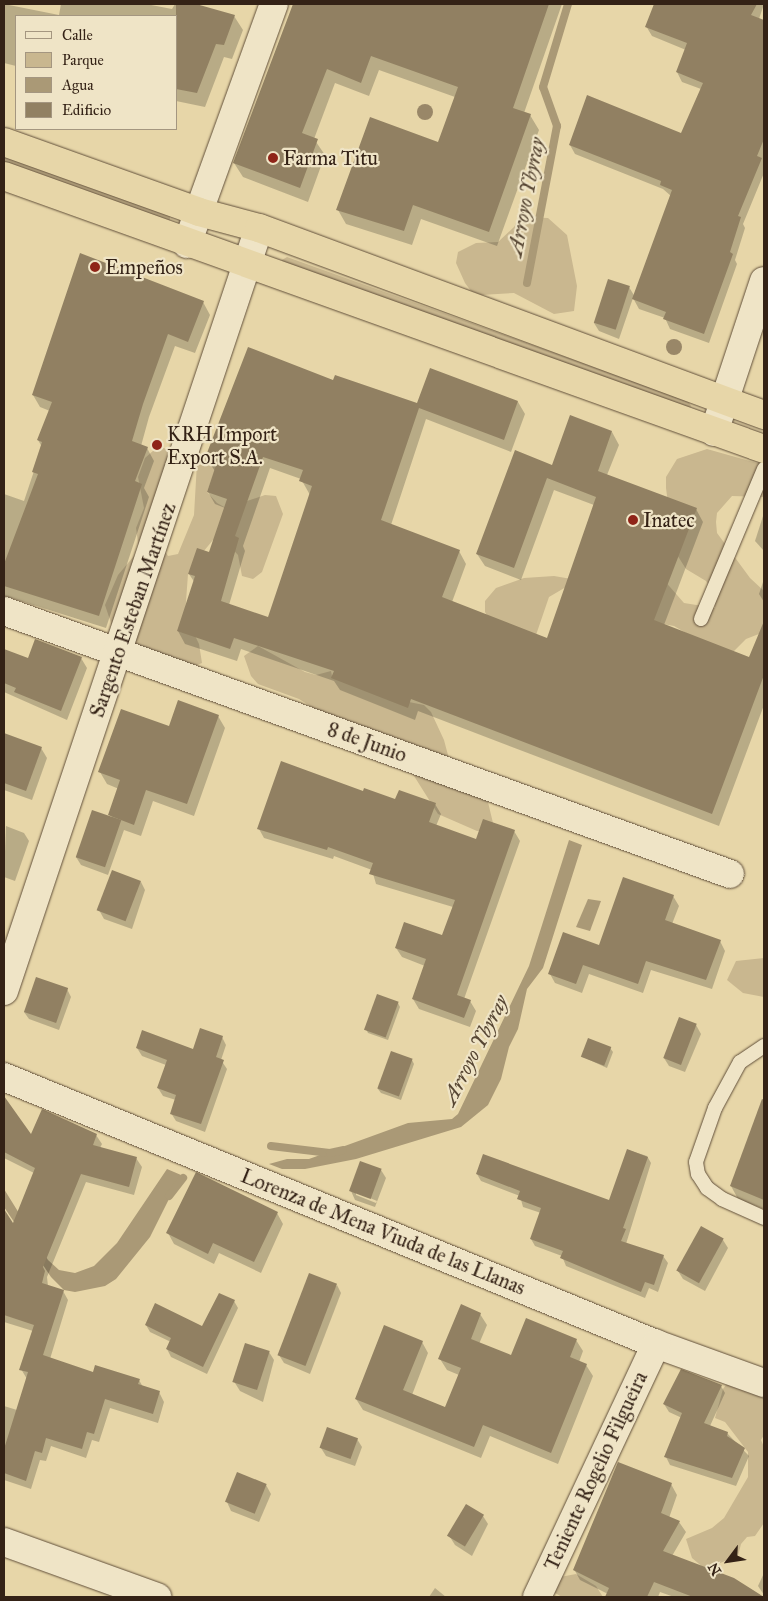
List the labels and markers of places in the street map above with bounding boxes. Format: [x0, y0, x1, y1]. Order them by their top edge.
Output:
place label: Farma Titu [283, 146, 378, 170]
marker: Farma Titu [267, 152, 279, 164]
place label: Empeños [105, 255, 183, 279]
marker: Empeños [89, 261, 101, 273]
place label: KRH Import Export S.A. [167, 422, 277, 469]
marker: KRH Import Export S.A. [151, 439, 163, 451]
place label: Inatec [643, 508, 695, 532]
marker: Inatec [627, 514, 639, 526]

